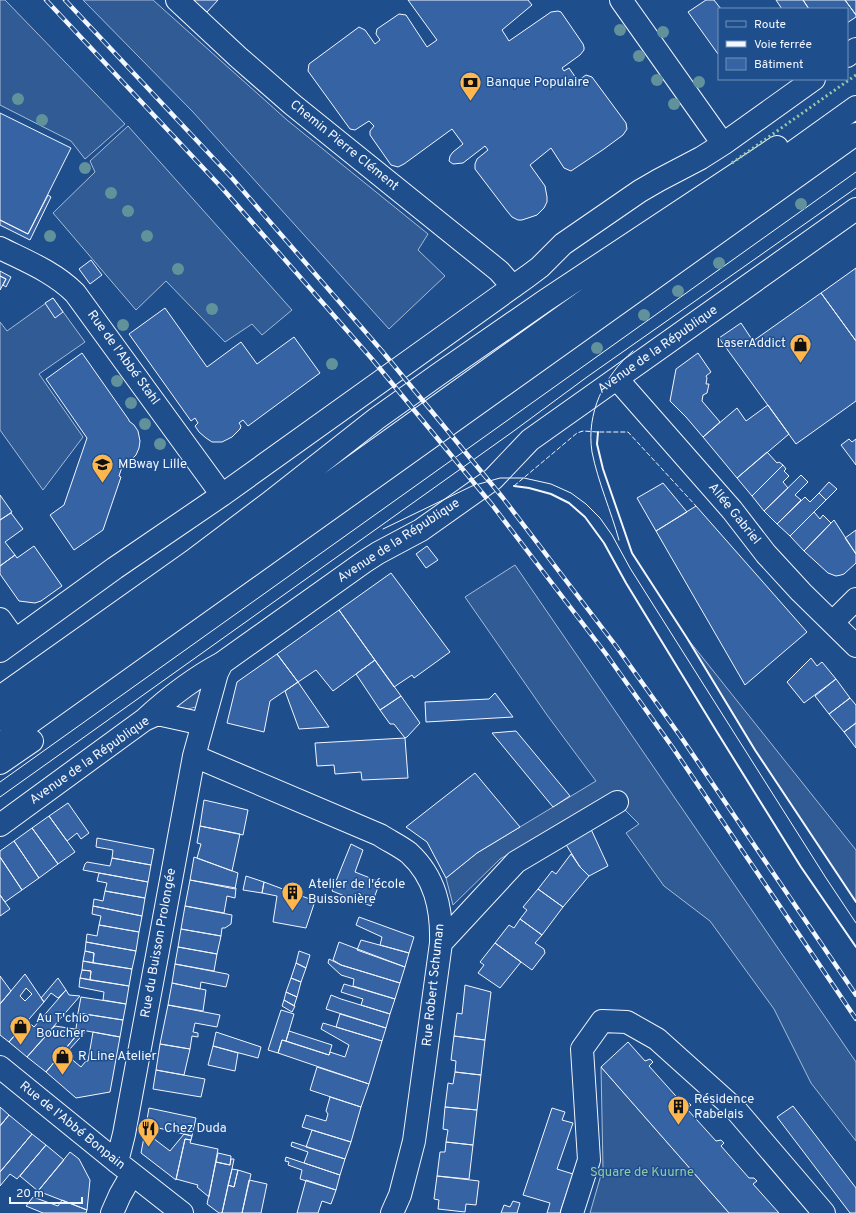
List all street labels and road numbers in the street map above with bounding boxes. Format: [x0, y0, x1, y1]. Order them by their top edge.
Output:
street label: Chemin Pierre Clément [286, 97, 402, 195]
street label: Avenue de la République [595, 303, 721, 397]
street label: Rue de l'Abbé Stahl [83, 308, 163, 408]
street label: Allée Gabriel [704, 480, 764, 548]
street label: Avenue de la République [335, 495, 463, 587]
street label: Avenue de la République [27, 714, 153, 808]
street label: Rue du Buisson Prolongée [138, 867, 180, 1019]
street label: Rue Robert Schuman [420, 923, 448, 1047]
street label: Rue de l'Abbé Bonpain [16, 1078, 128, 1174]

